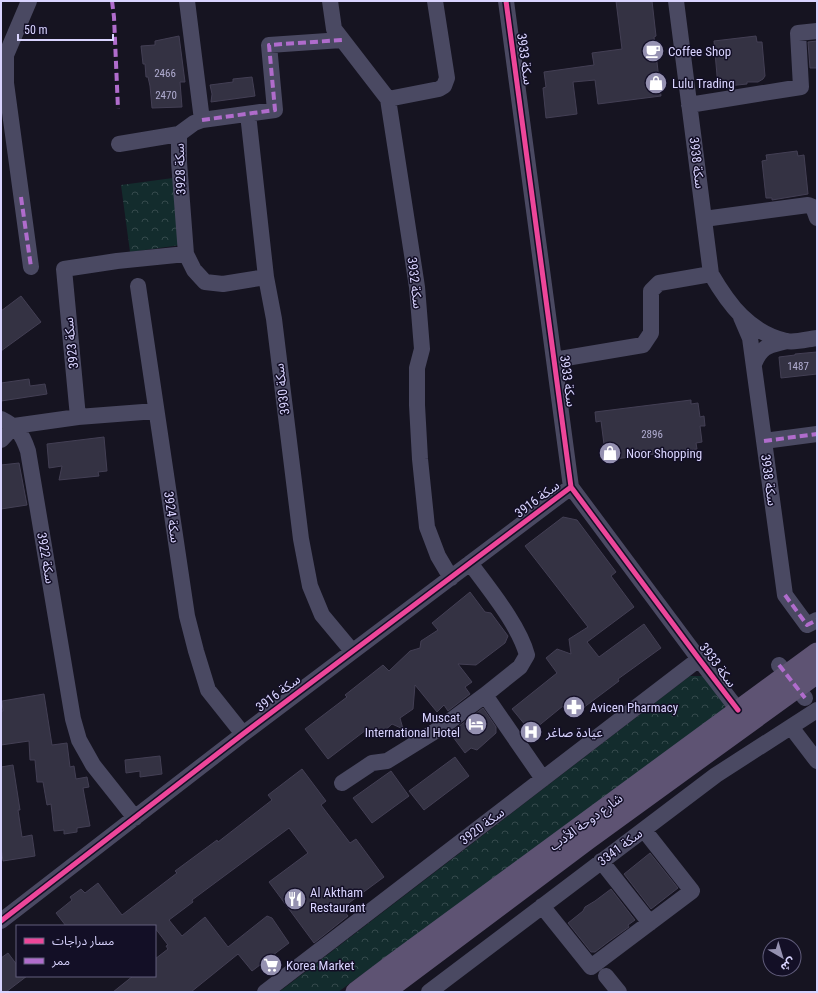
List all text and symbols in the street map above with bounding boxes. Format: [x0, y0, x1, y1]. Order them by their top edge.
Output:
scale bar [18, 16, 113, 42]
text: 50 m [24, 23, 48, 37]
street label: سكة 3933 [514, 32, 536, 86]
cafe icon: Coffee Shop [640, 38, 666, 64]
place label: Coffee Shop [668, 44, 731, 59]
house number: 2466 [154, 67, 176, 80]
shop icon: Lulu Trading [643, 70, 669, 96]
place label: Lulu Trading [672, 76, 735, 91]
house number: 2470 [155, 89, 177, 102]
street label: سكة 3938 [686, 136, 708, 190]
street label: سكة 3928 [172, 143, 188, 195]
street label: سكة 3932 [404, 256, 426, 310]
street label: سكة 3923 [61, 316, 81, 370]
street label: سكة 3933 [557, 354, 579, 408]
house number: 1487 [787, 360, 809, 373]
street label: سكة 3930 [271, 362, 293, 416]
house number: 2896 [641, 428, 663, 441]
shop icon: Noor Shopping [597, 440, 623, 466]
place label: Noor Shopping [626, 446, 702, 461]
street label: سكة 3938 [758, 453, 780, 507]
street label: سكة 3916 [512, 477, 562, 521]
street label: سكة 3924 [161, 490, 183, 544]
street label: سكة 3922 [34, 531, 58, 585]
street label: سكة 3933 [696, 640, 740, 690]
street label: سكة 3916 [253, 671, 303, 715]
pharmacy icon: Avicen Pharmacy [561, 694, 587, 720]
place label: Avicen Pharmacy [590, 700, 679, 715]
place label: Muscat International Hotel [365, 710, 460, 740]
hotel icon: Muscat International Hotel [463, 711, 489, 737]
hospital icon: عيادة صاغر [518, 719, 544, 745]
place label: عيادة صاغر [545, 725, 603, 740]
street label: شارع دوحة الأدب [546, 790, 627, 856]
street label: سكة 3920 [457, 804, 507, 848]
street label: سكة 3341 [595, 825, 645, 869]
place label: Al Aktham Restaurant [310, 885, 366, 915]
restaurant icon: Al Aktham Restaurant [282, 886, 308, 912]
legend [16, 925, 156, 977]
text: مسار دراجات [52, 934, 114, 948]
north arrow [762, 937, 802, 977]
supermarket icon: Korea Market [258, 952, 284, 978]
text: ممر [51, 954, 70, 968]
text: ش [778, 955, 798, 974]
place label: Korea Market [286, 958, 354, 973]

